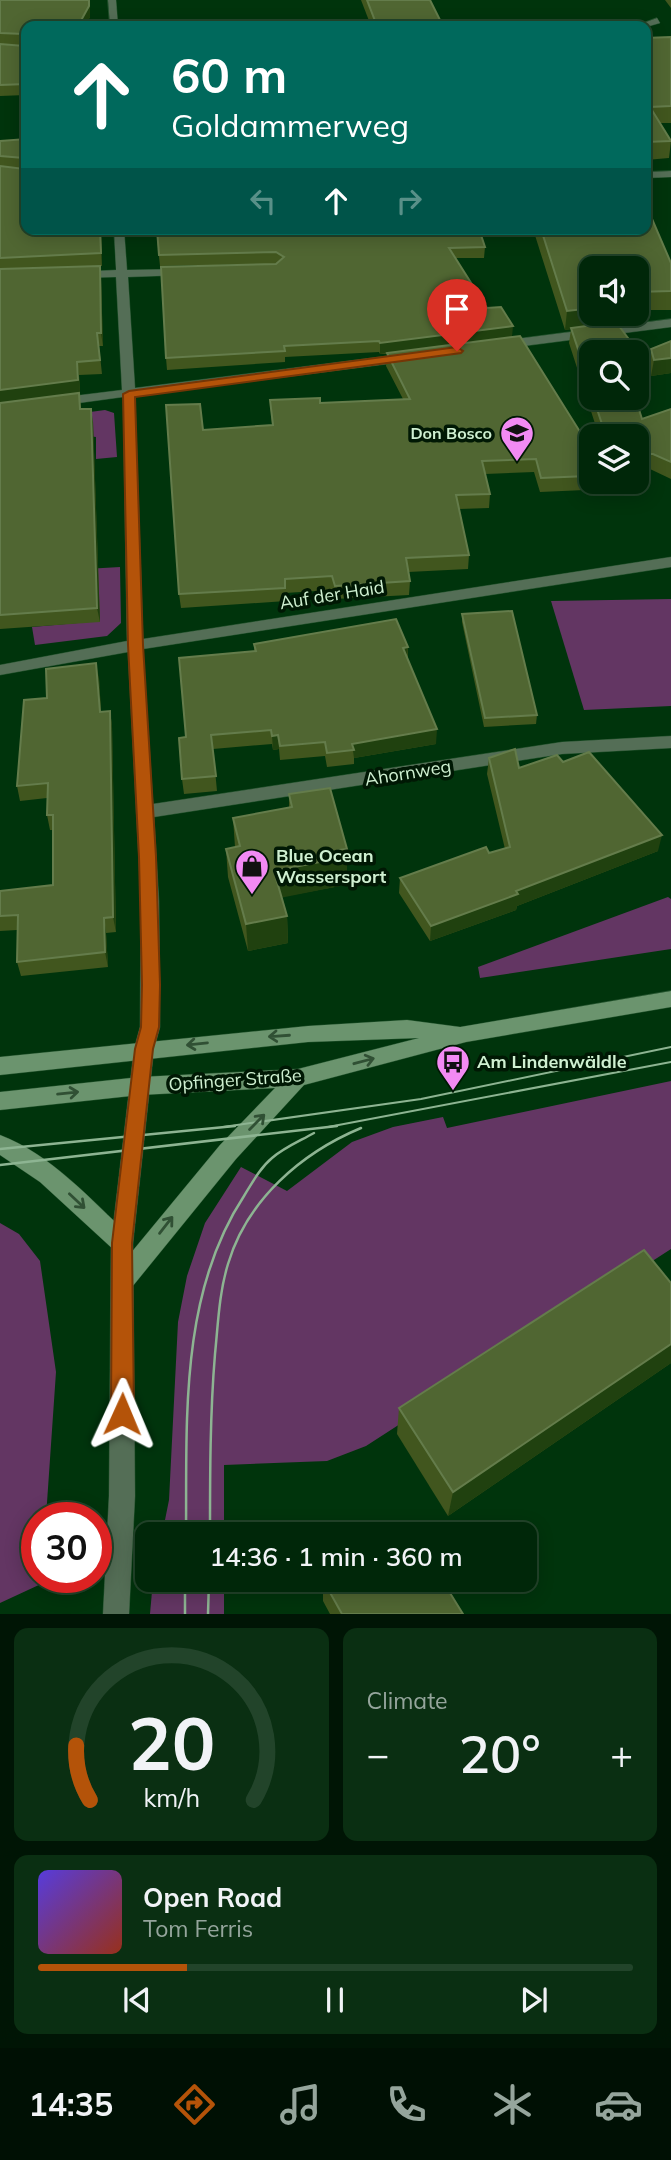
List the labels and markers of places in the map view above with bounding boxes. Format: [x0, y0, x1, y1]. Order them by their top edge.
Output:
pin [427, 279, 487, 351]
school or university icon: Don Bosco [498, 414, 536, 463]
place label: Don Bosco [410, 423, 492, 443]
place label: Blue Ocean Wassersport [276, 844, 387, 888]
shop icon: Blue Ocean Wassersport [233, 847, 271, 896]
bus stop icon: Am Lindenwäldle [434, 1043, 472, 1092]
place label: Am Lindenwäldle [477, 1050, 627, 1073]

